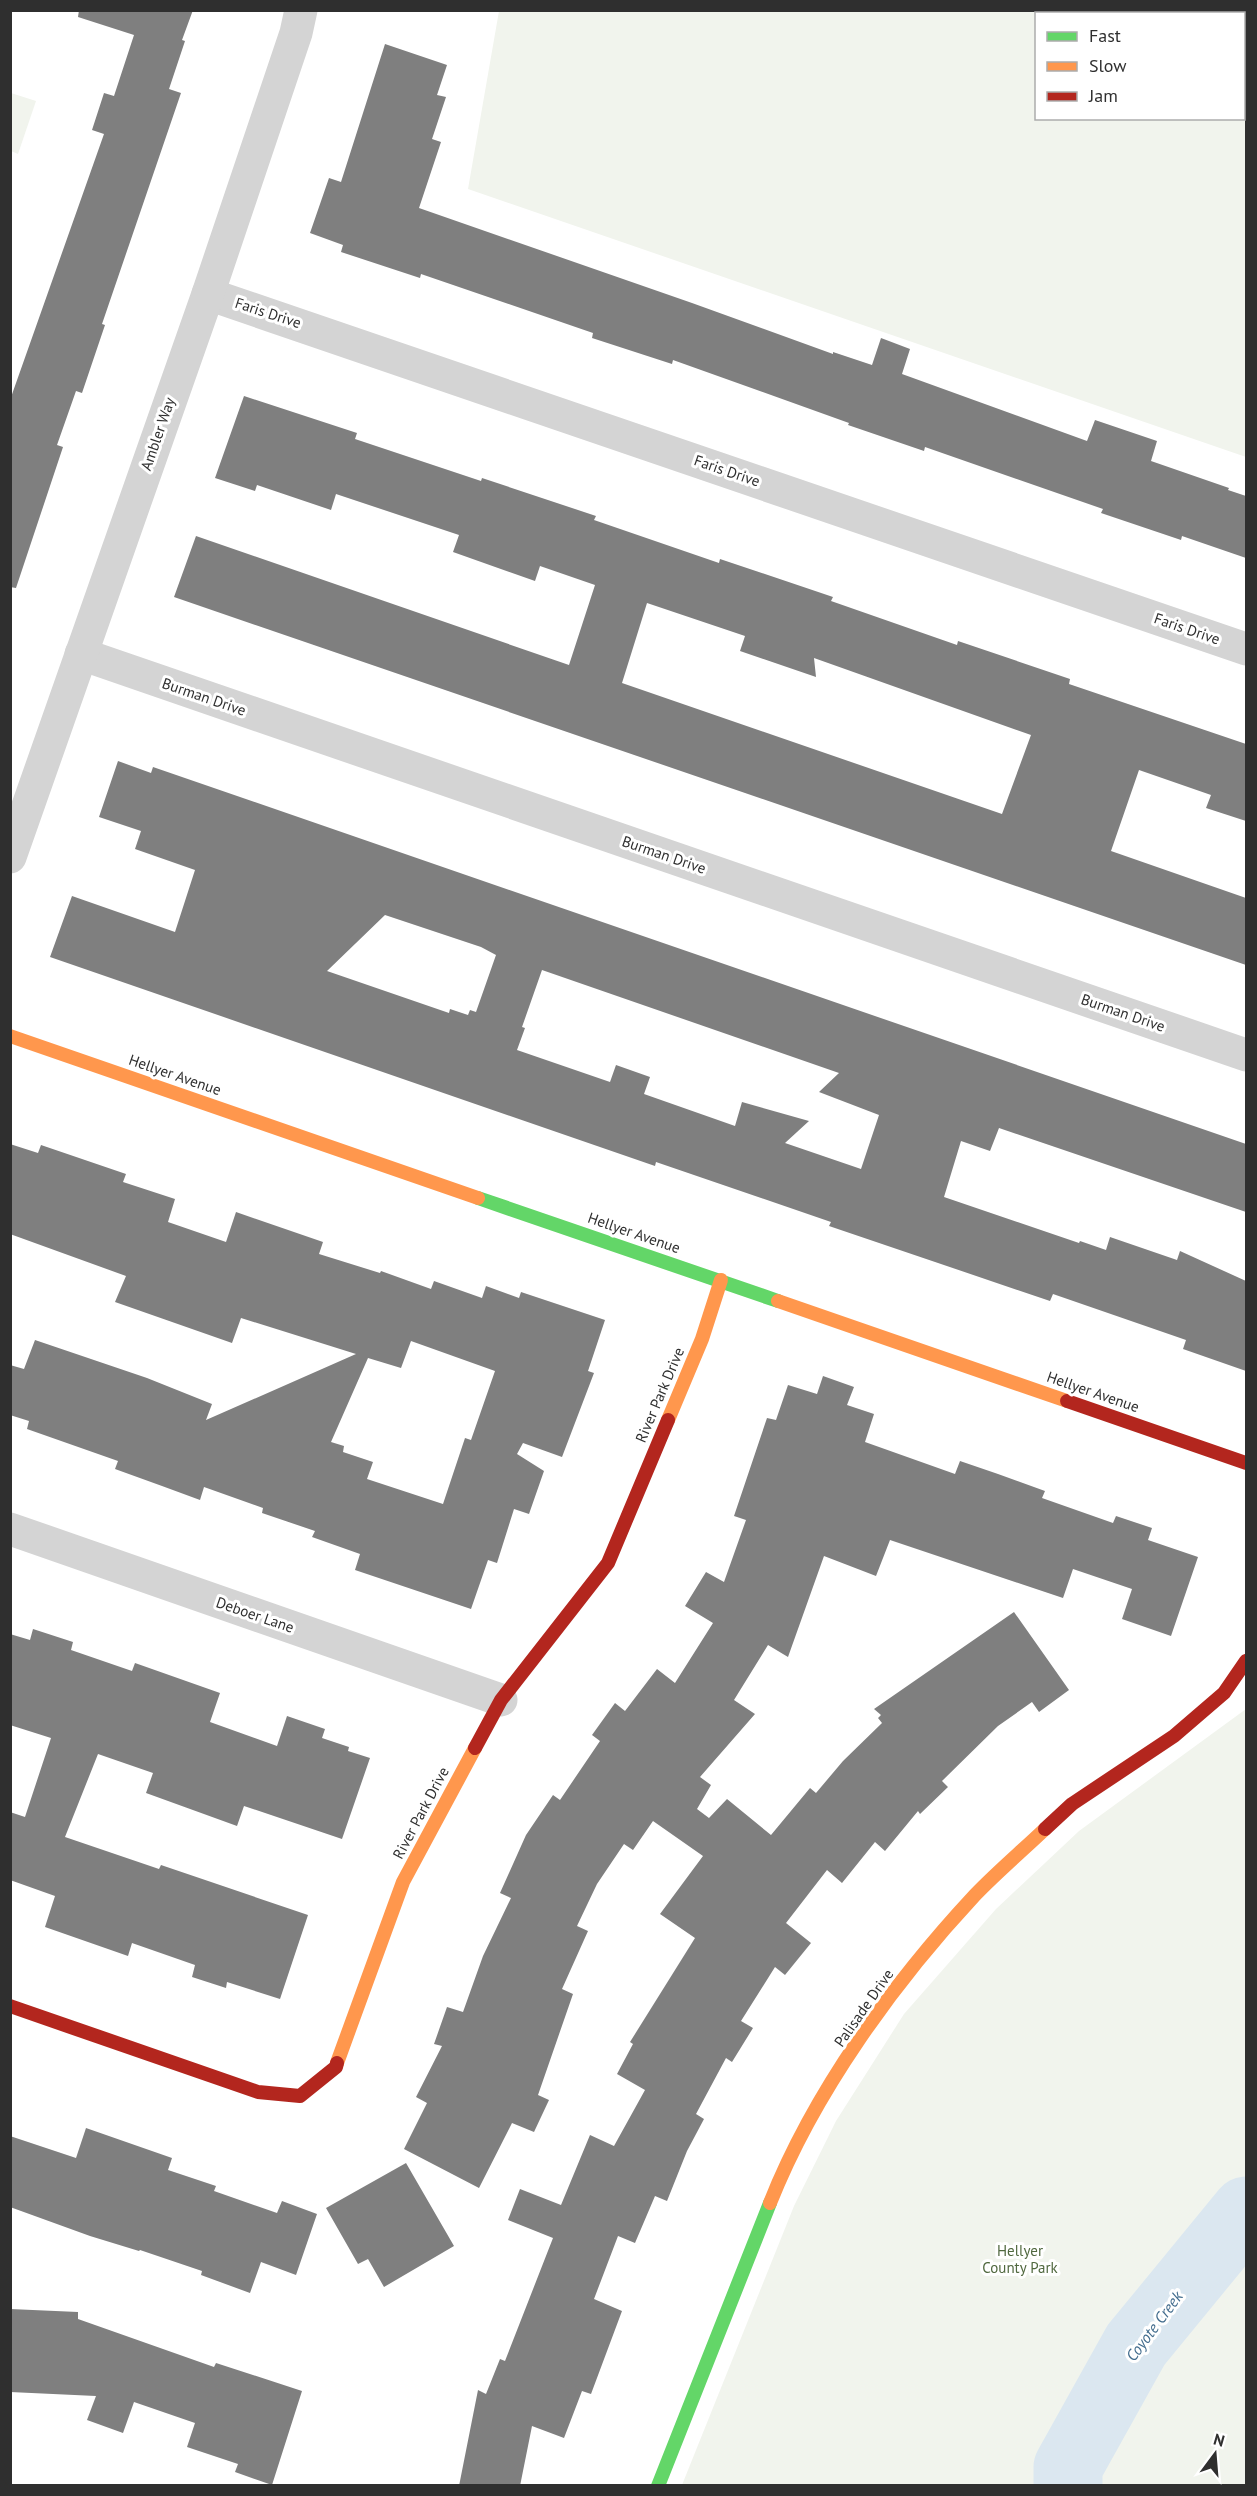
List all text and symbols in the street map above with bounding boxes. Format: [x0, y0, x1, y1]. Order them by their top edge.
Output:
legend [1035, 12, 1245, 120]
text: Fast [1089, 24, 1121, 47]
text: Slow [1089, 54, 1127, 77]
text: Jam [1088, 84, 1118, 107]
street label: Faris Drive [233, 293, 304, 332]
street label: Ambler Way [136, 395, 179, 473]
street label: Faris Drive [692, 450, 763, 491]
street label: Faris Drive [1152, 608, 1223, 649]
street label: Burman Drive [160, 673, 249, 720]
street label: Burman Drive [620, 831, 709, 878]
street label: Burman Drive [1079, 989, 1168, 1036]
street label: Hellyer Avenue [127, 1050, 224, 1099]
street label: Hellyer Avenue [586, 1208, 683, 1257]
street label: River Park Drive [631, 1344, 688, 1445]
street label: Hellyer Avenue [1045, 1367, 1142, 1416]
street label: Deboer Lane [214, 1592, 297, 1637]
street label: River Park Drive [388, 1763, 453, 1862]
street label: Palisade Drive [830, 1965, 897, 2050]
park label: Hellyer County Park [982, 2241, 1059, 2277]
water label: Coyote Creek [1121, 2286, 1187, 2365]
north arrow [1185, 2424, 1245, 2484]
text: N [1211, 2429, 1227, 2451]

